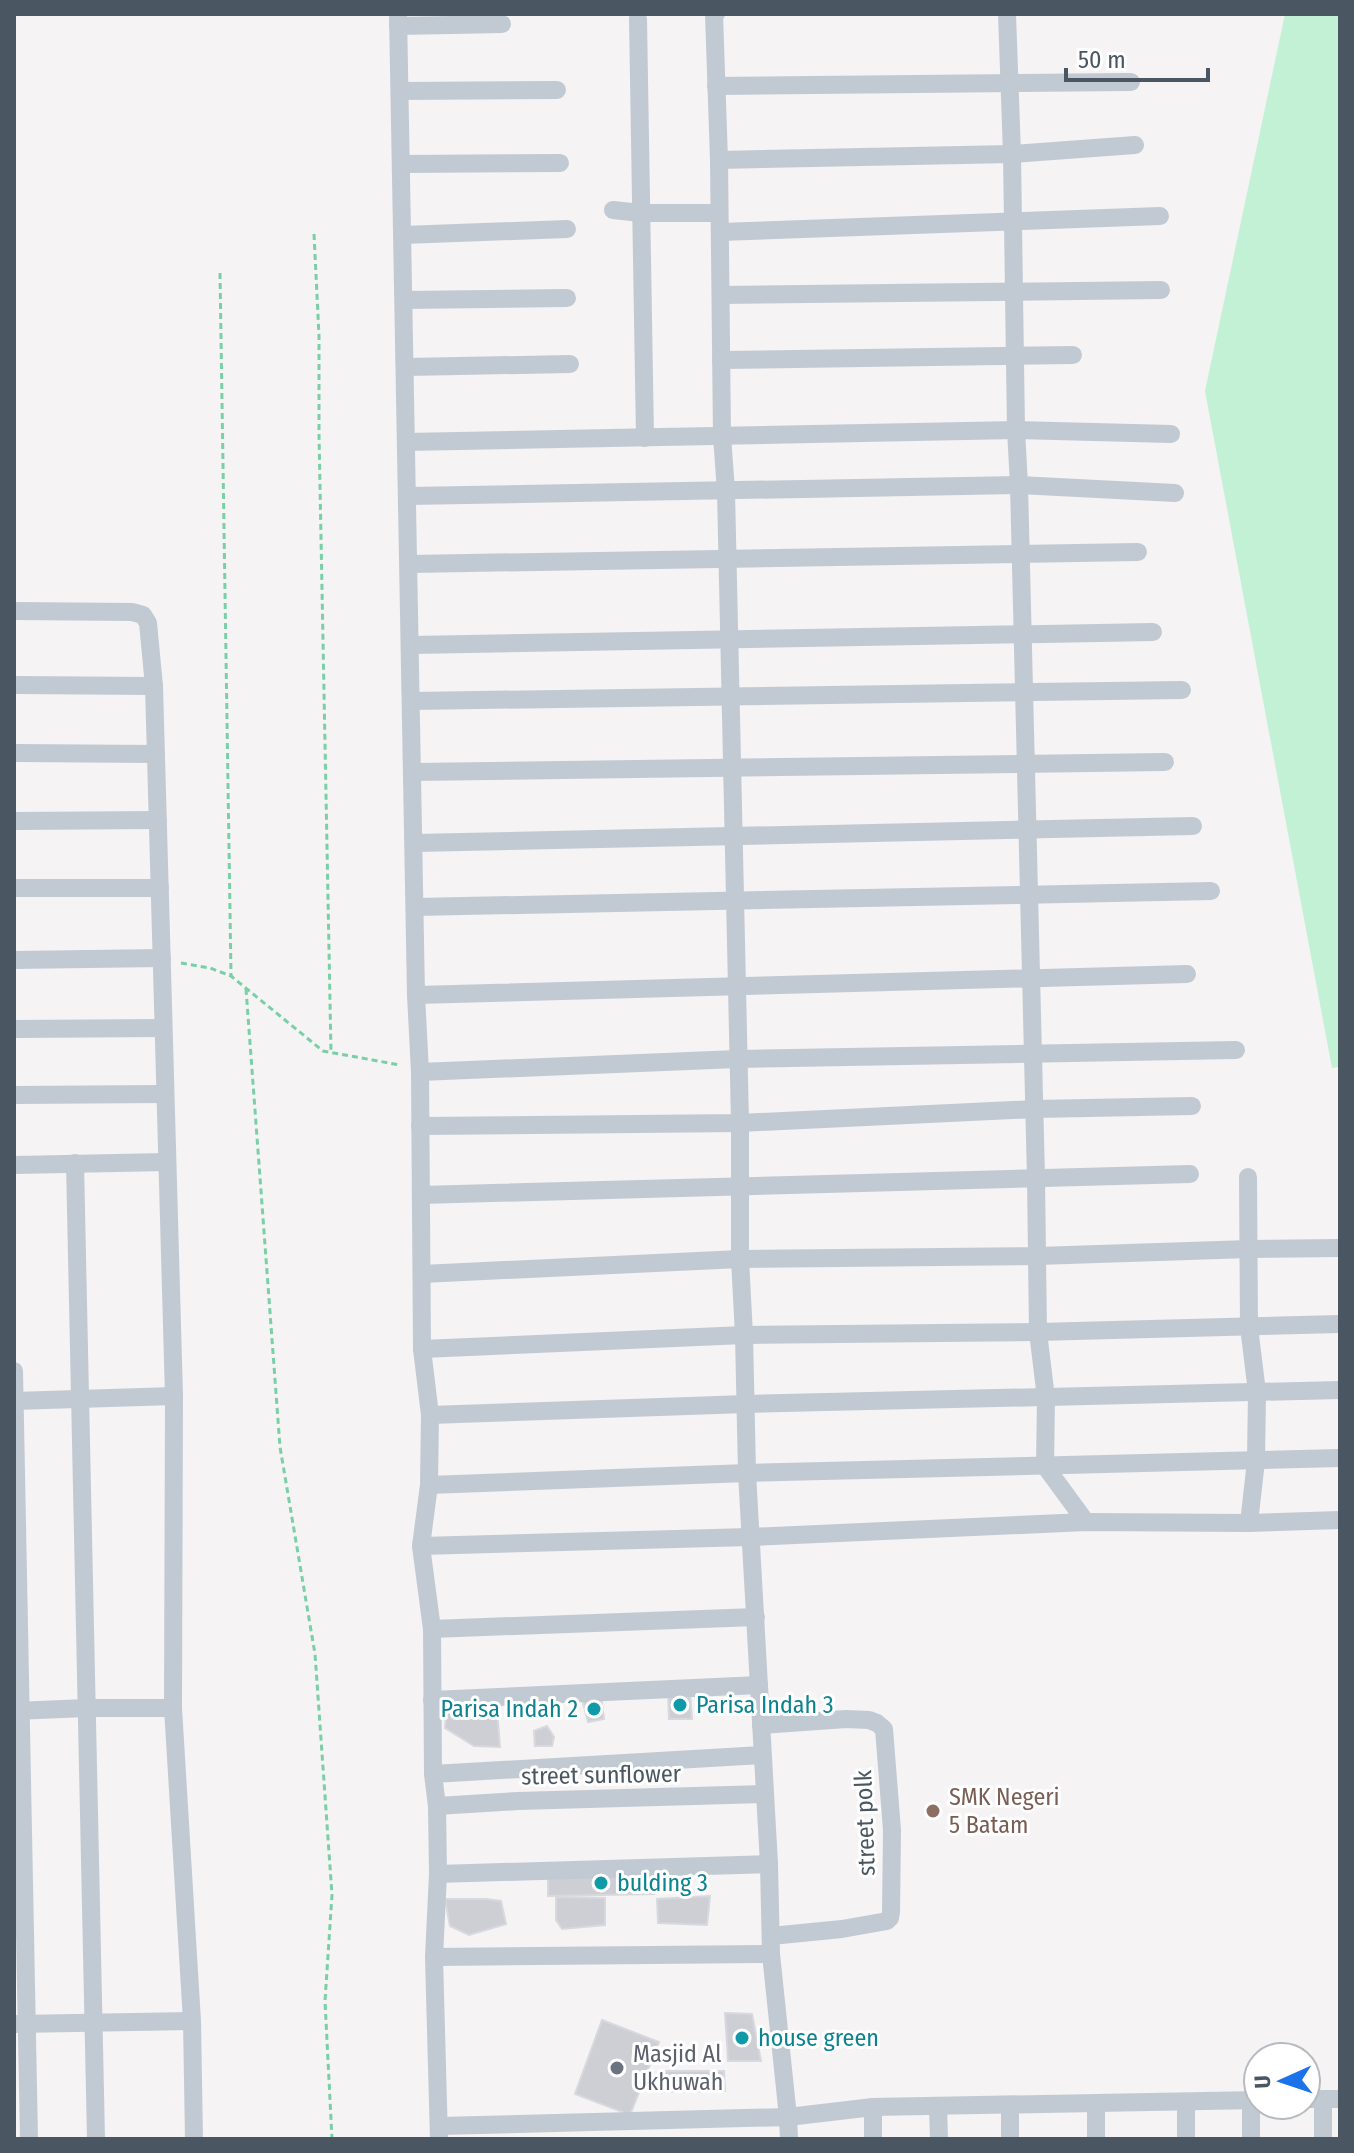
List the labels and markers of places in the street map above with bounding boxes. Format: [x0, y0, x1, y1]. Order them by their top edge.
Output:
place label: Parisa Indah 3 [696, 1691, 834, 1719]
place label: Parisa Indah 2 [441, 1695, 578, 1723]
marker: Parisa Indah 3 [671, 1696, 689, 1714]
marker: Parisa Indah 2 [585, 1700, 603, 1718]
place label: SMK Negeri 5 Batam [949, 1783, 1060, 1839]
marker: SMK Negeri 5 Batam [924, 1802, 942, 1820]
place label: bulding 3 [617, 1869, 708, 1897]
marker: bulding 3 [592, 1874, 610, 1892]
place label: house green [758, 2024, 879, 2052]
marker: house green [733, 2029, 751, 2047]
place label: Masjid Al Ukhuwah [633, 2040, 723, 2096]
marker: Masjid Al Ukhuwah [608, 2059, 626, 2077]

